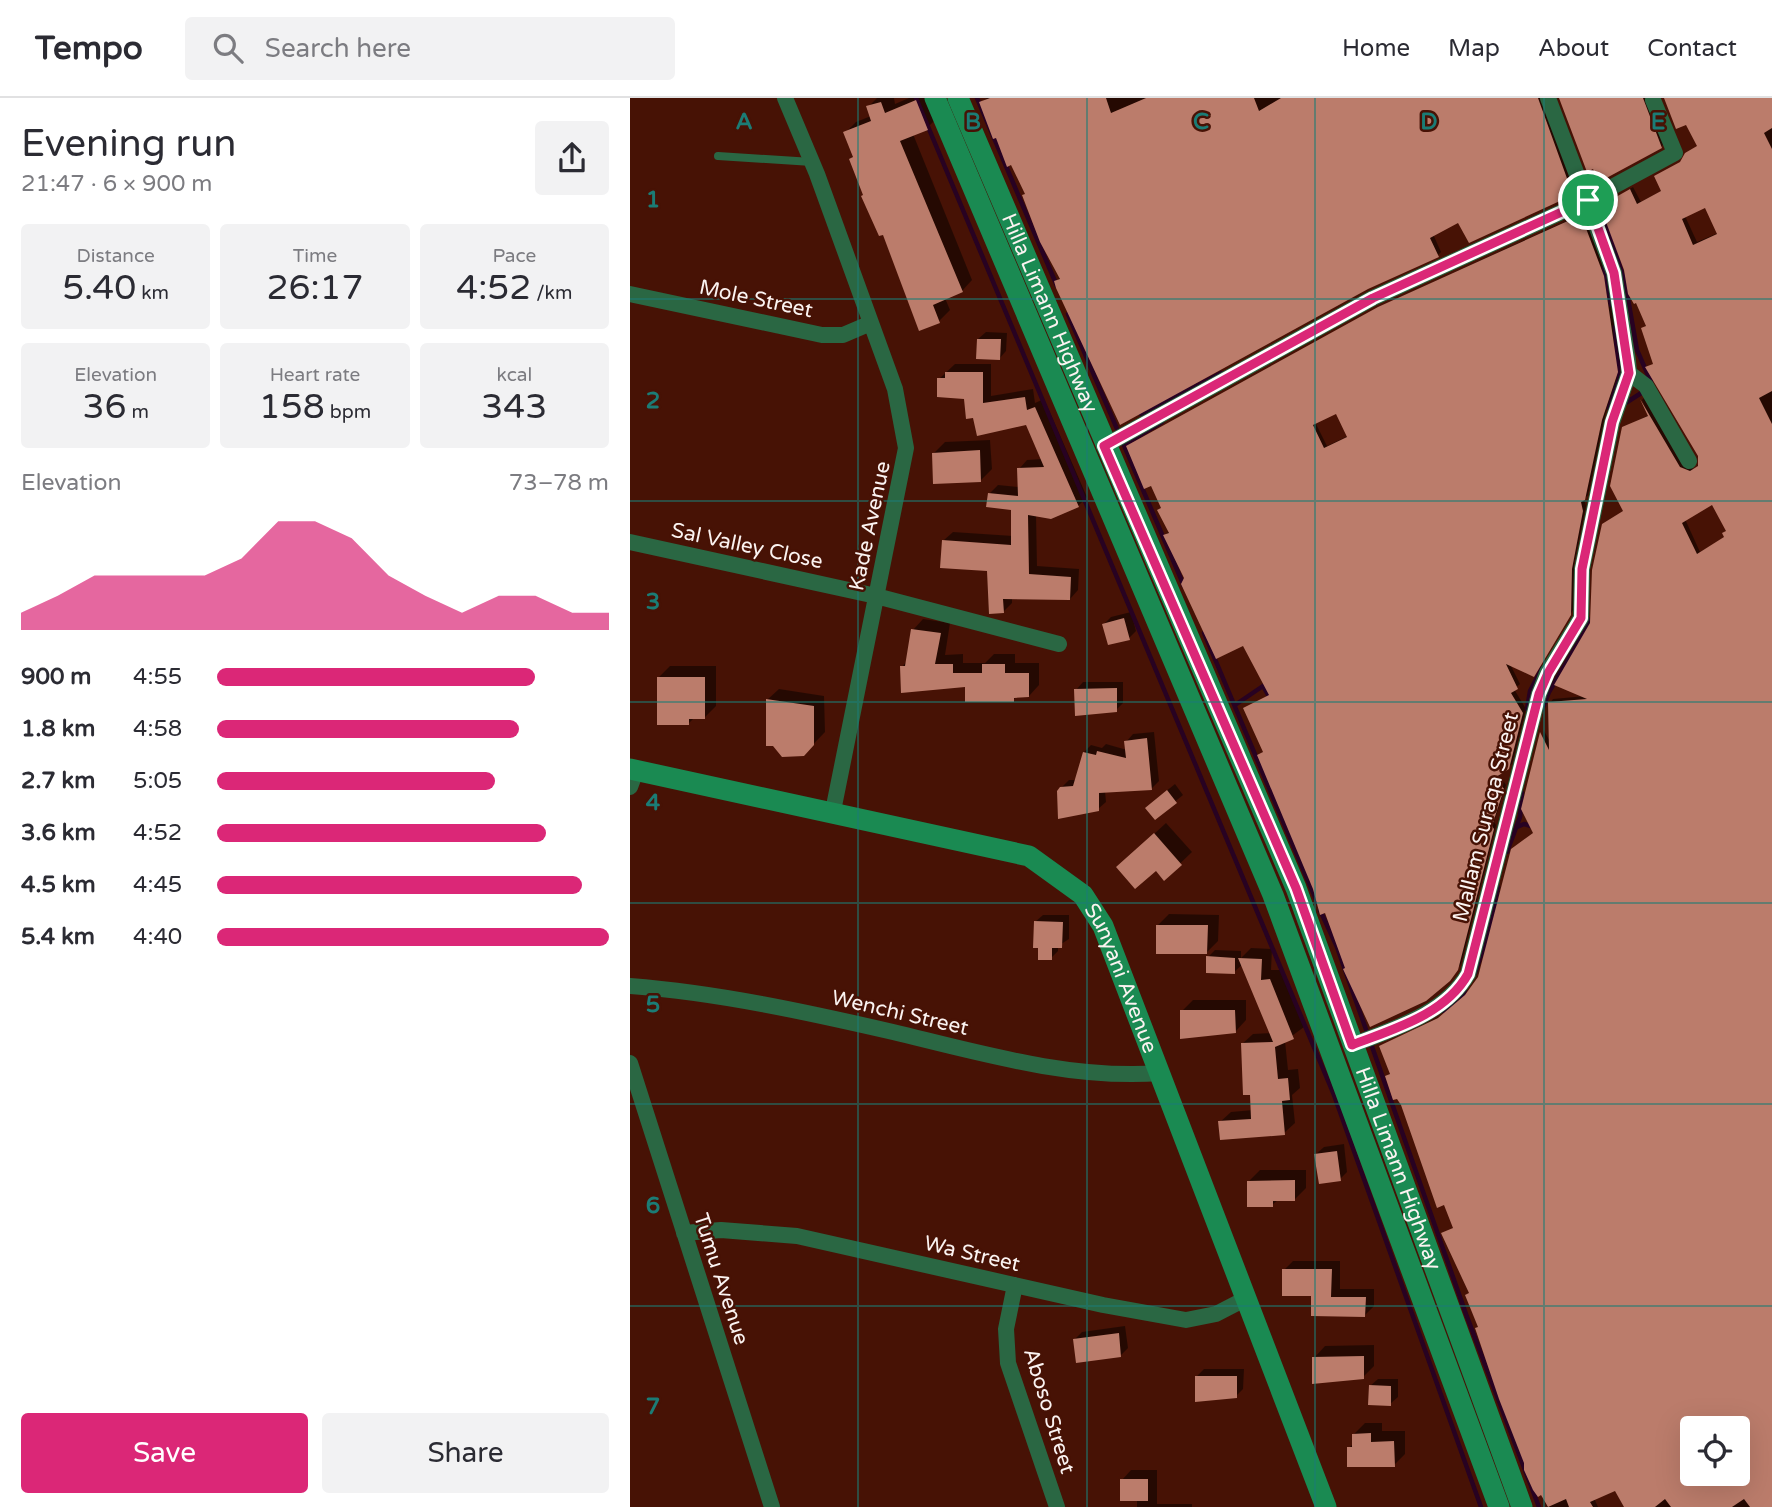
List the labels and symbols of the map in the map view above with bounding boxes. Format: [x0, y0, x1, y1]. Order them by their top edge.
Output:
text: A [735, 108, 753, 136]
text: B [965, 108, 981, 136]
text: C [1193, 108, 1209, 136]
text: D [1420, 108, 1438, 136]
text: E [1651, 108, 1665, 136]
pin [1558, 170, 1618, 230]
text: 1 [646, 186, 660, 214]
street label: Hilla Limann Highway [996, 210, 1104, 417]
street label: Mole Street [697, 275, 815, 323]
text: 2 [646, 387, 660, 415]
street label: Kade Avenue [844, 459, 896, 593]
street label: Sal Valley Close [669, 518, 825, 574]
text: 3 [646, 588, 660, 616]
street label: Mallam Suraqa Street [1448, 710, 1524, 924]
text: 4 [646, 789, 661, 817]
street label: Sunyani Avenue [1079, 898, 1163, 1057]
street label: Wenchi Street [829, 985, 971, 1041]
text: 5 [646, 991, 660, 1019]
street label: Hilla Limann Highway [1350, 1064, 1447, 1274]
text: 6 [646, 1192, 660, 1220]
street label: Tumu Avenue [688, 1210, 754, 1348]
street label: Wa Street [922, 1231, 1022, 1277]
street label: Aboso Street [1018, 1345, 1080, 1477]
text: 7 [646, 1393, 660, 1421]

